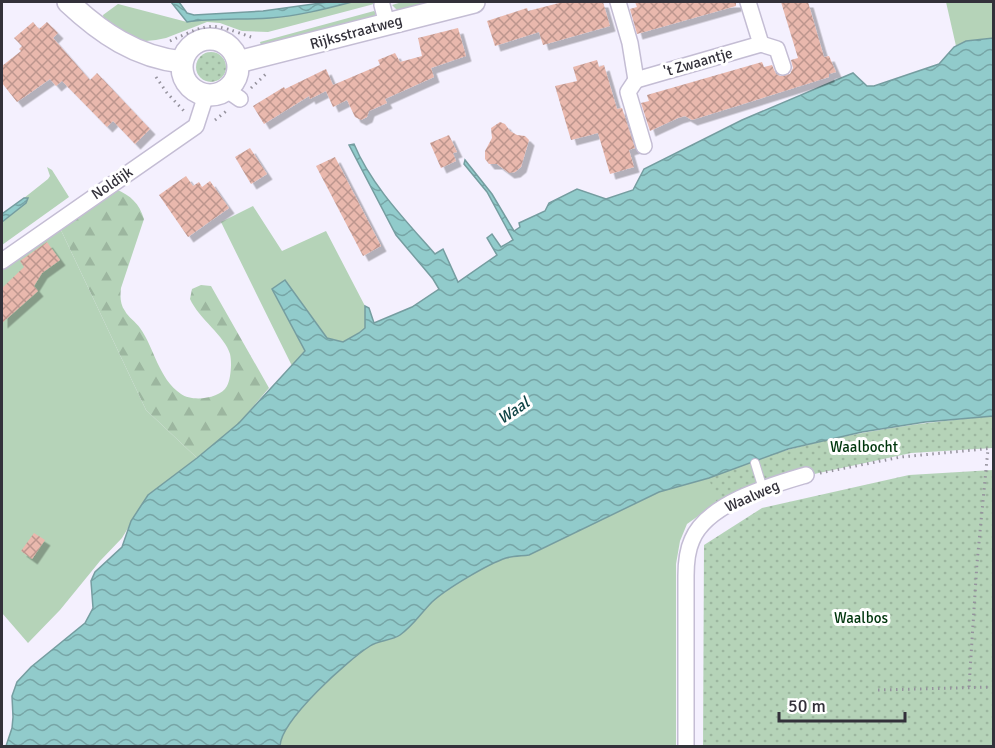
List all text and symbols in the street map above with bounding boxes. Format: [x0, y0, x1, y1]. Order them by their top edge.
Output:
street label: Rijksstraatweg [308, 11, 404, 53]
street label: 't Zwaantje [662, 44, 734, 80]
street label: Noldijk [88, 162, 136, 203]
water label: Waal [494, 392, 534, 429]
park label: Waalbocht [830, 438, 898, 456]
street label: Waalweg [722, 476, 782, 516]
park label: Waalbos [834, 609, 888, 627]
scale bar [779, 685, 905, 723]
text: 50 m [788, 695, 826, 717]

